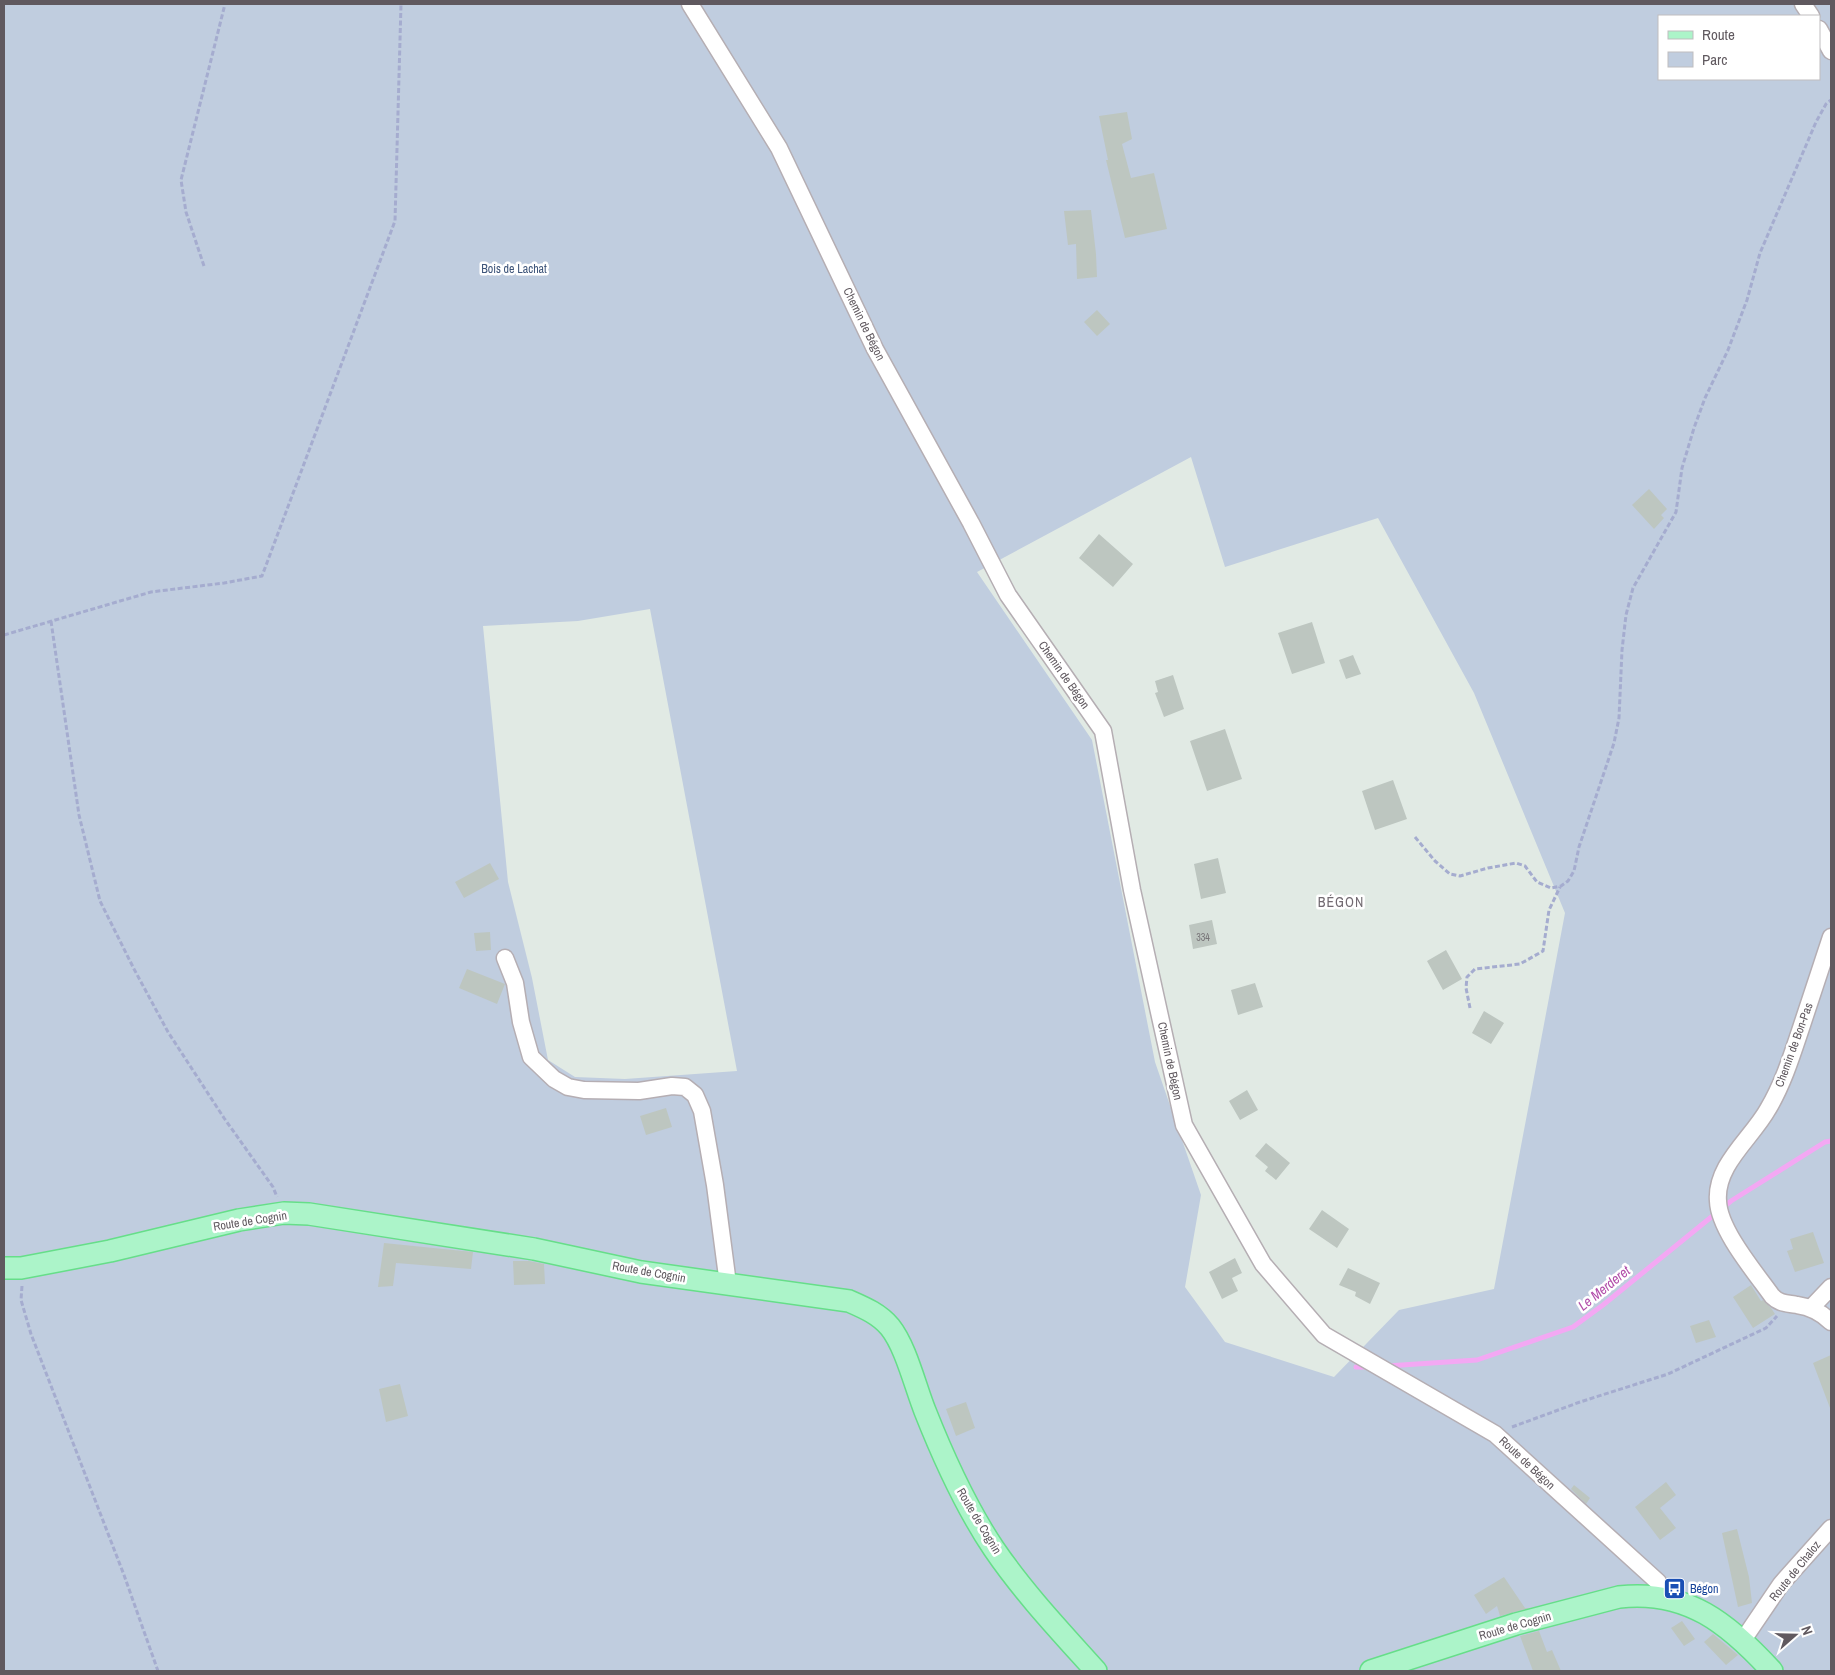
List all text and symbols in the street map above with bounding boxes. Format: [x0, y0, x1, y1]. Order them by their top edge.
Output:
legend [1658, 15, 1820, 80]
text: Route [1702, 24, 1735, 45]
text: Parc [1702, 49, 1727, 70]
park label: Bois de Lachat [481, 261, 547, 277]
street label: Chemin de Bégon [839, 285, 889, 363]
street label: Chemin de Bégon [1035, 638, 1093, 712]
district label: BÉGON [1318, 893, 1364, 911]
house number: 334 [1196, 931, 1210, 944]
street label: Chemin de Bon-Pas [1771, 1001, 1817, 1089]
street label: Chemin de Bégon [1154, 1021, 1186, 1101]
street label: Route de Cognin [212, 1207, 288, 1235]
street label: Route de Cognin [611, 1258, 687, 1286]
water label: Le Merderet [1574, 1261, 1634, 1314]
street label: Route de Bégon [1496, 1433, 1558, 1493]
street label: Route de Cognin [953, 1485, 1005, 1557]
street label: Route de Chaloz [1766, 1537, 1824, 1605]
bus stop icon: Bégon [1662, 1577, 1686, 1601]
place label: Bégon [1690, 1581, 1718, 1597]
street label: Route de Cognin [1477, 1608, 1553, 1644]
north arrow [1770, 1610, 1820, 1660]
text: N [1797, 1624, 1817, 1638]

